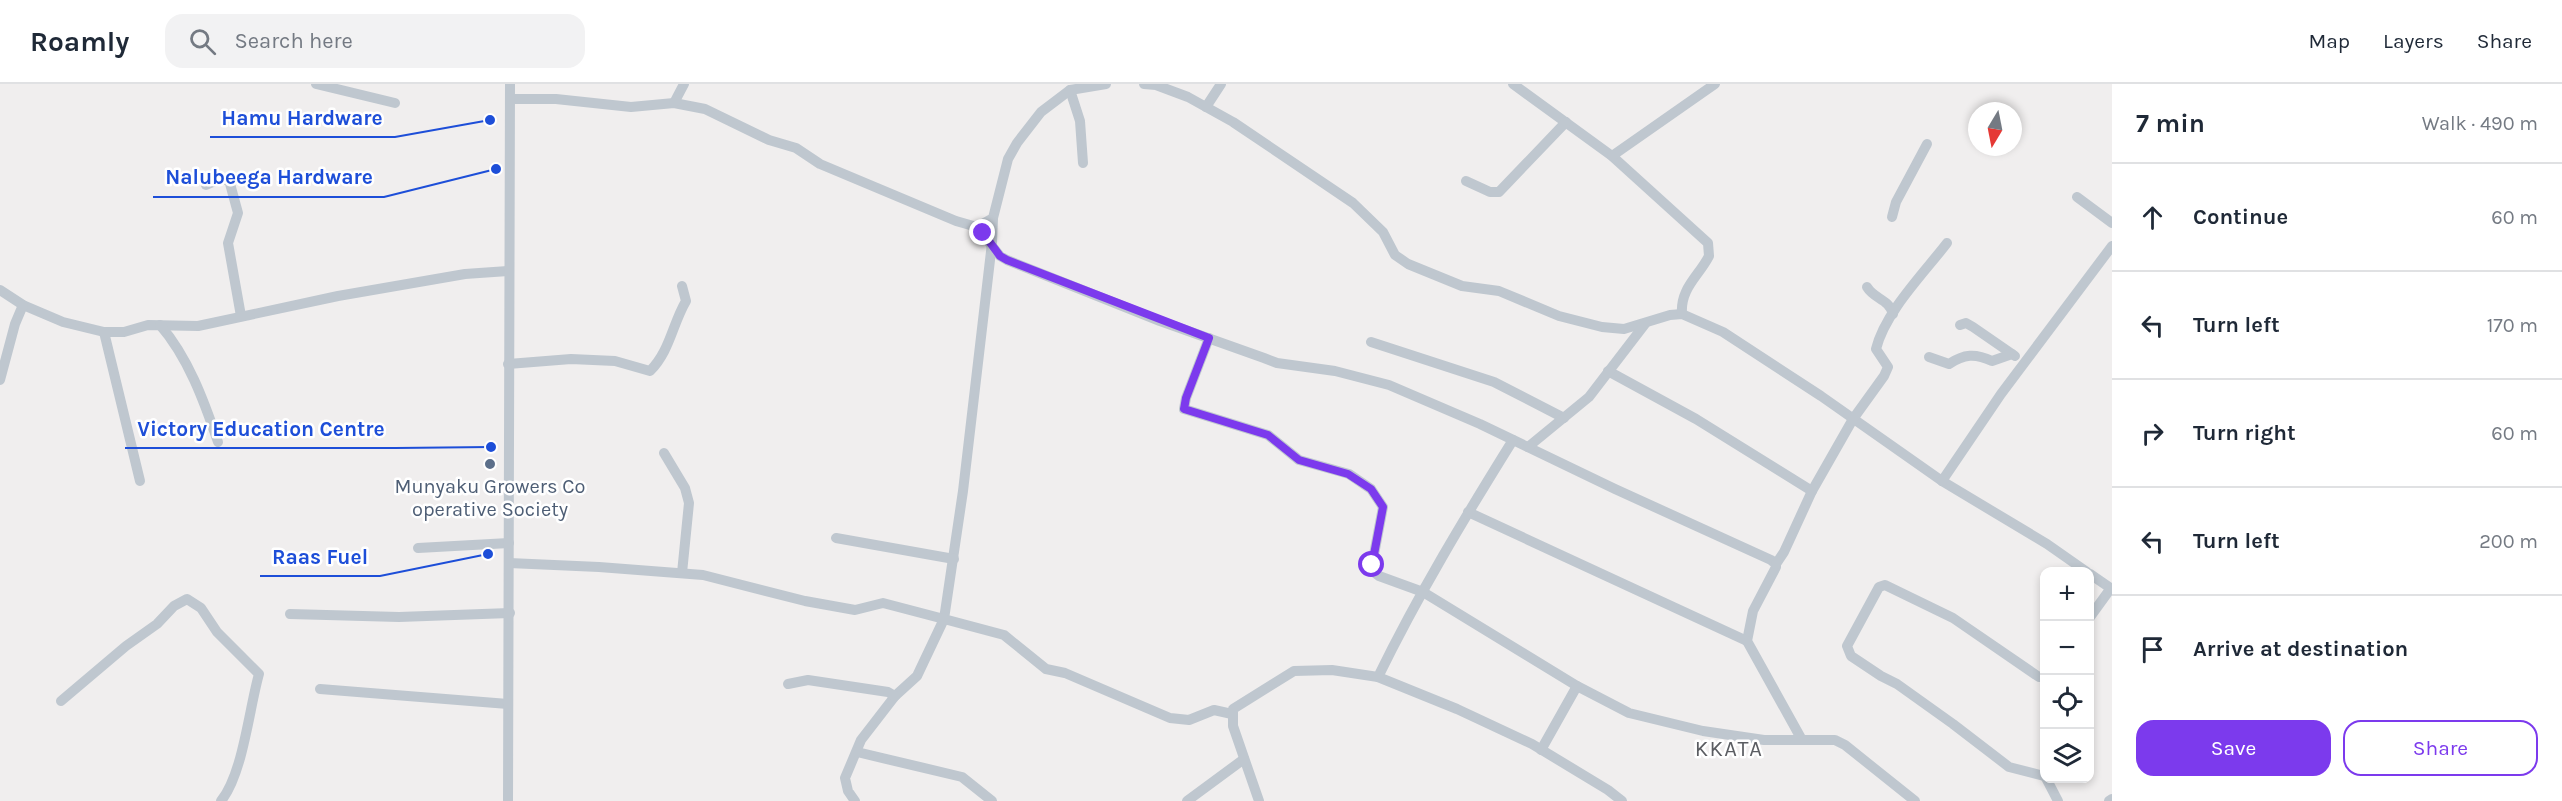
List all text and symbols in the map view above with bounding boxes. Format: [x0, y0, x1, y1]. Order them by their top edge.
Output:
search box [165, 14, 585, 68]
text: Roamly [30, 25, 129, 58]
icon: search [186, 25, 219, 58]
text: Search here [234, 28, 353, 54]
text: Map [2308, 29, 2350, 53]
text: Layers [2383, 29, 2444, 53]
text: Share [2477, 29, 2532, 53]
callout: Hamu Hardware [210, 98, 395, 137]
north arrow [1968, 102, 2022, 156]
text: Hamu Hardware [221, 106, 383, 130]
text: 7 min [2136, 108, 2205, 139]
text: Walk · 490 m [2422, 112, 2538, 135]
callout: Nalubeega Hardware [153, 158, 384, 197]
text: Nalubeega Hardware [165, 165, 373, 189]
icon: ahead [2136, 201, 2169, 234]
text: Continue [2193, 204, 2288, 230]
text: 60 m [2491, 206, 2538, 229]
route end [969, 219, 995, 245]
icon: left [2136, 309, 2169, 342]
text: Turn left [2193, 312, 2280, 338]
text: 170 m [2487, 314, 2538, 337]
callout: Victory Education Centre [125, 409, 396, 448]
text: Victory Education Centre [137, 417, 385, 441]
icon: right [2136, 417, 2169, 450]
text: Turn right [2193, 420, 2296, 446]
text: 60 m [2491, 422, 2538, 445]
marker: Munyaku Growers Co operative Society [483, 457, 497, 471]
place label: Munyaku Growers Co operative Society [394, 475, 586, 521]
icon: left [2136, 525, 2169, 558]
text: Turn left [2193, 528, 2280, 554]
text: 200 m [2479, 530, 2538, 553]
callout: Raas Fuel [260, 537, 380, 576]
text: Raas Fuel [272, 545, 368, 569]
route start [1358, 551, 1384, 577]
map controls [2040, 567, 2094, 783]
button: + [2040, 567, 2094, 621]
button: − [2040, 621, 2094, 675]
icon: arrive [2136, 633, 2169, 666]
text: Arrive at destination [2193, 636, 2408, 662]
button: locate [2040, 675, 2094, 729]
button: Save [2136, 720, 2331, 776]
button: Share [2343, 720, 2538, 776]
button: layers [2040, 729, 2094, 783]
district label: KKATA [1695, 736, 1763, 762]

